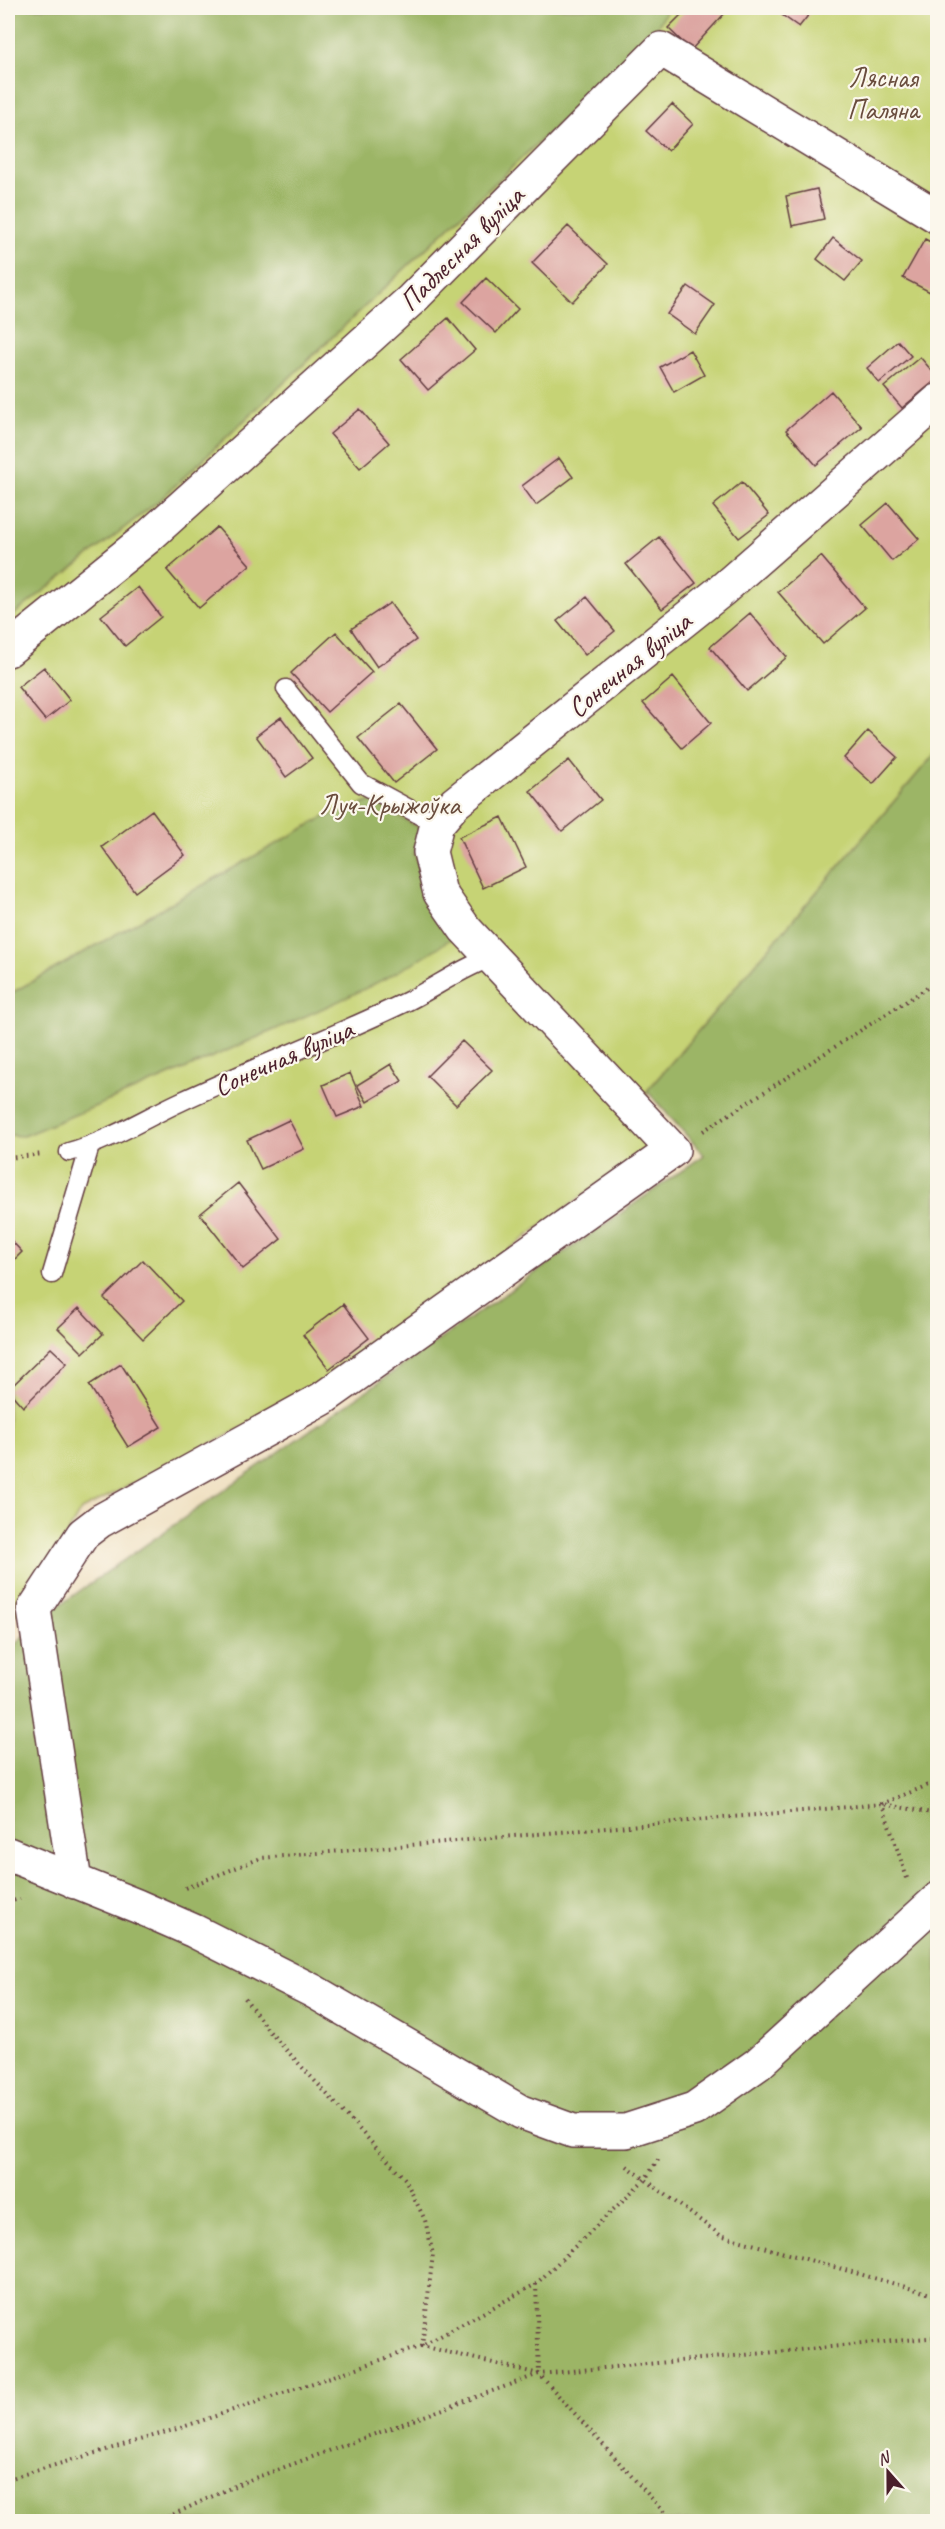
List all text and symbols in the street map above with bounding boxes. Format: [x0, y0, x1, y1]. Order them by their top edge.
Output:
park label: Лясная Паляна [847, 60, 921, 127]
street label: Падлесная вуліца [391, 177, 532, 318]
street label: Сонечная вуліца [560, 603, 700, 725]
park label: Луч-Крыжоўка [320, 787, 462, 822]
street label: Сонечная вуліца [208, 1010, 360, 1104]
north arrow [858, 2442, 918, 2502]
text: N [875, 2447, 894, 2470]

